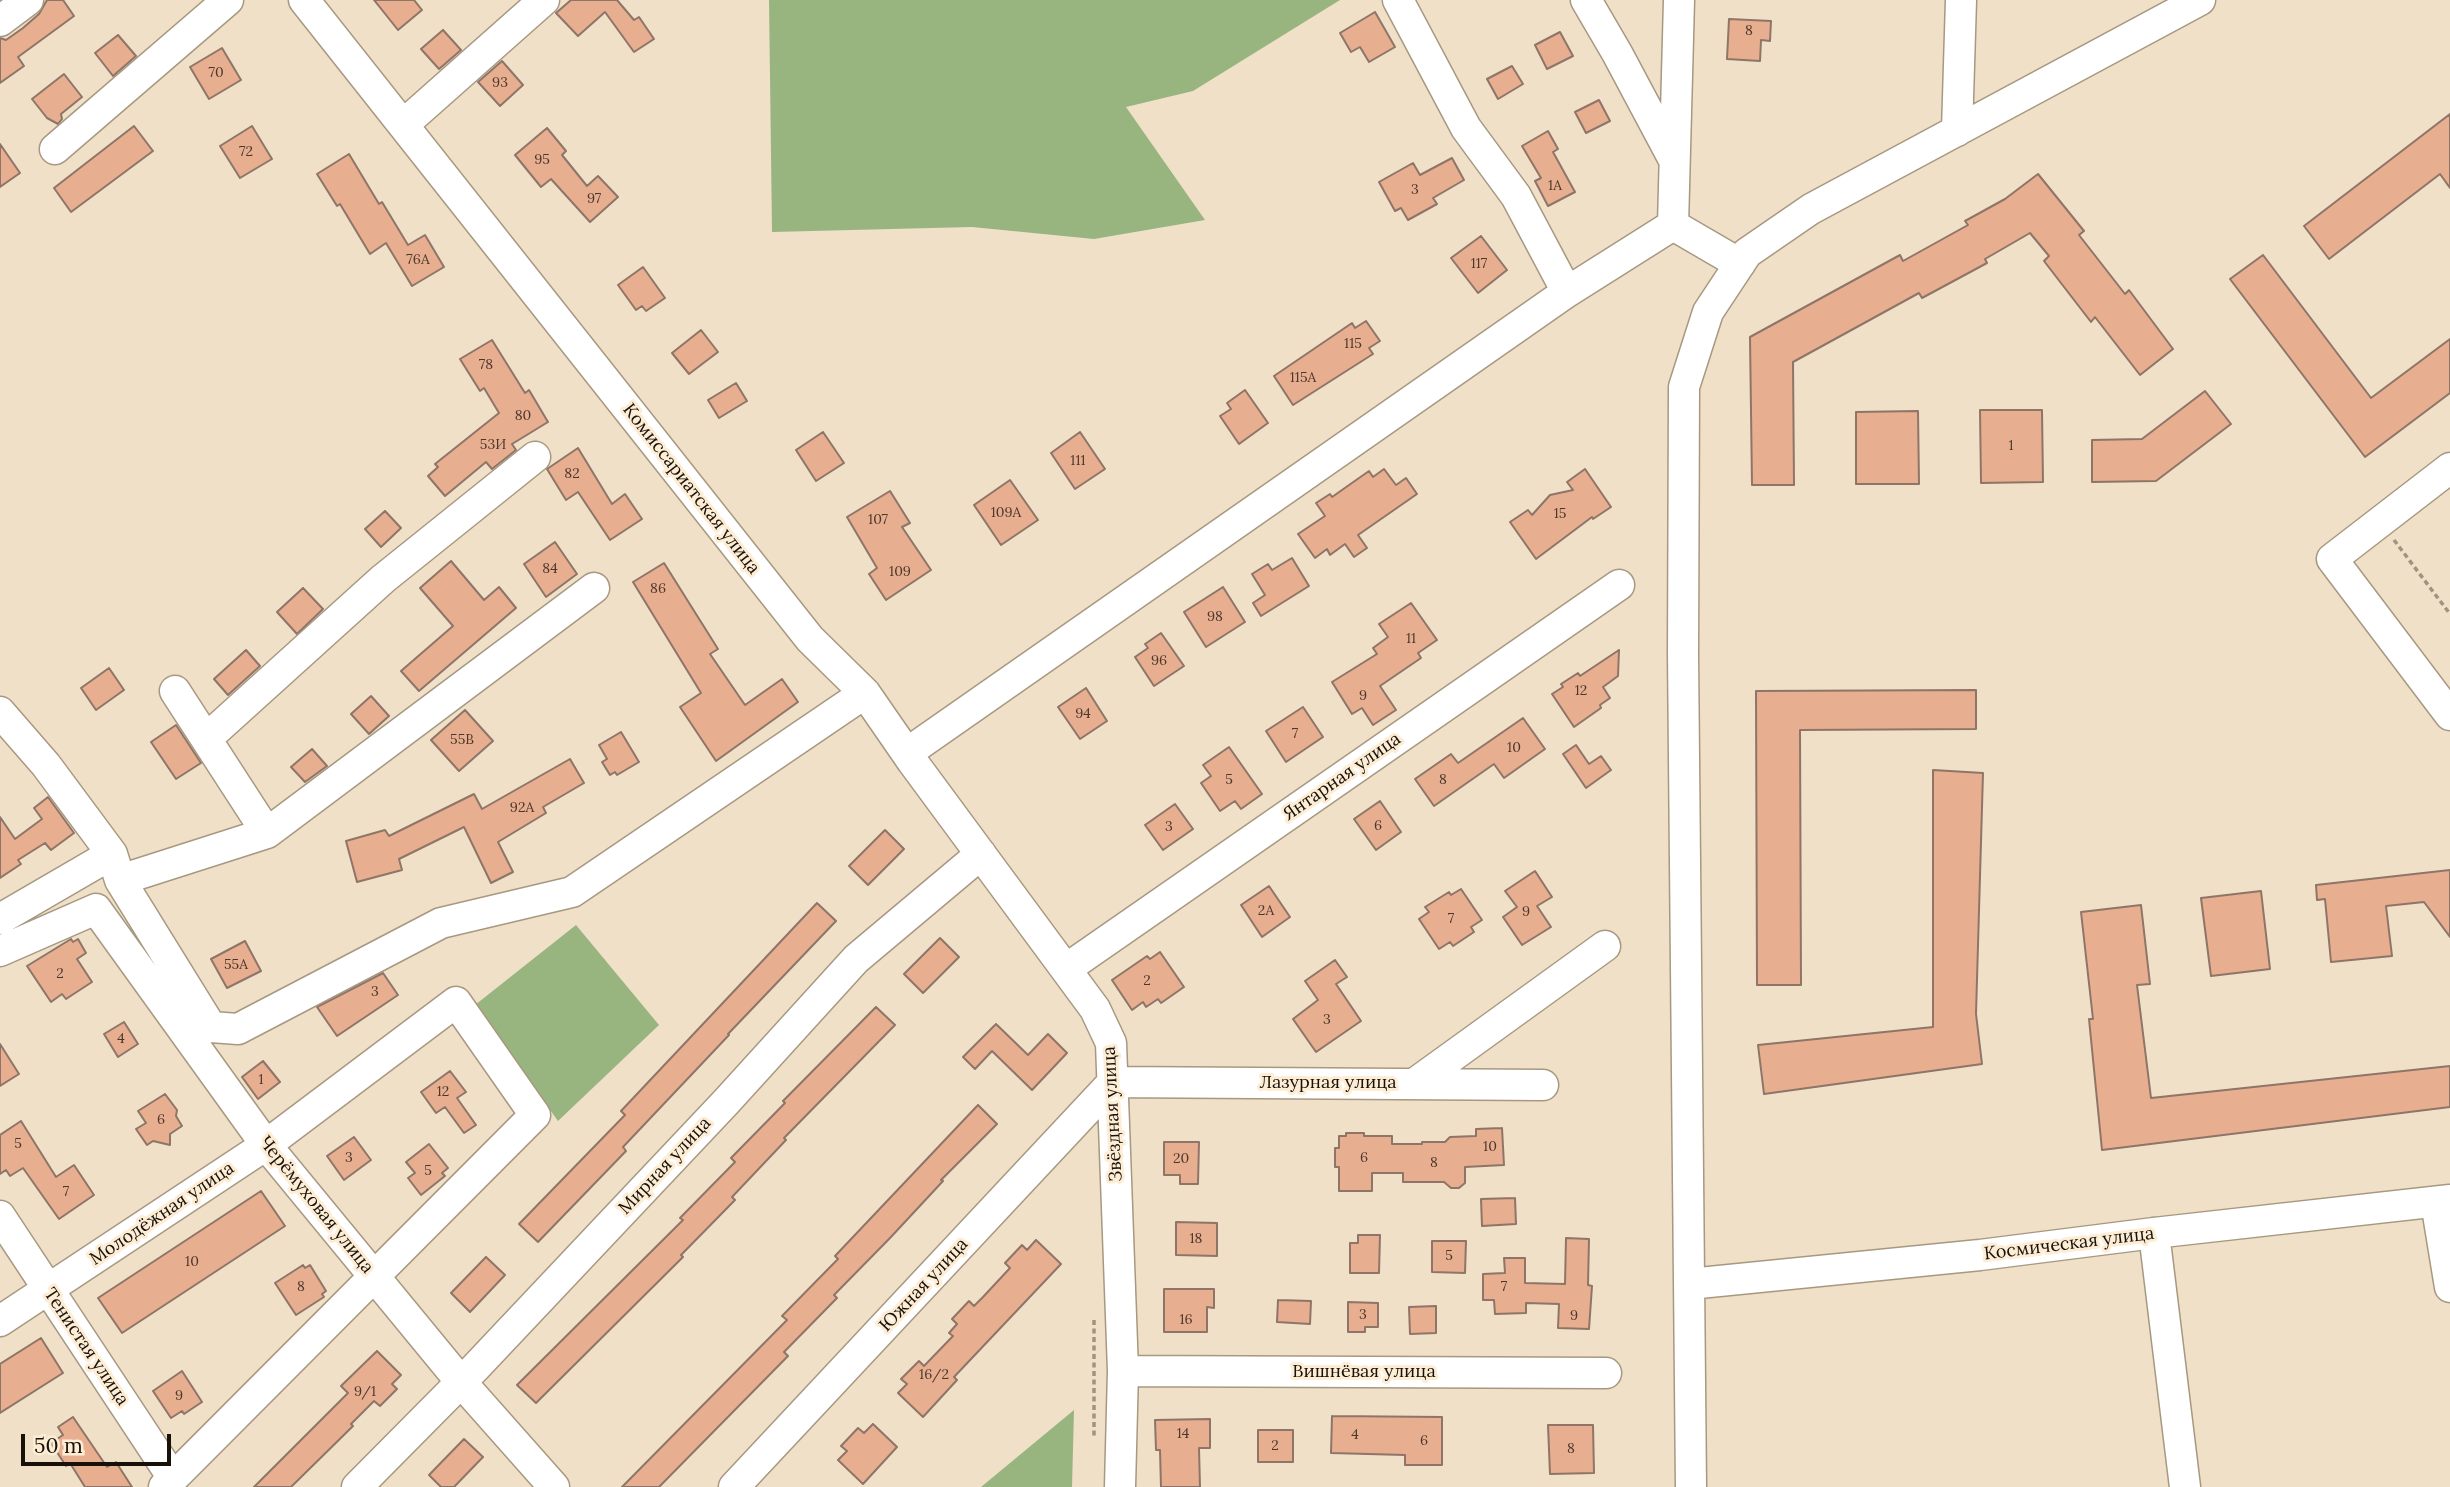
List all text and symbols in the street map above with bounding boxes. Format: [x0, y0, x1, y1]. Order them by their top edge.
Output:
house number: 8 [1745, 23, 1753, 39]
house number: 70 [208, 65, 224, 81]
house number: 93 [492, 75, 508, 91]
house number: 72 [239, 144, 253, 160]
house number: 95 [534, 152, 550, 168]
house number: 1А [1548, 178, 1562, 194]
house number: 3 [1411, 182, 1419, 198]
house number: 97 [587, 191, 601, 207]
house number: 76А [406, 252, 430, 268]
house number: 117 [1471, 256, 1487, 272]
house number: 115 [1344, 336, 1362, 352]
house number: 78 [479, 357, 493, 373]
house number: 115А [1290, 370, 1316, 386]
street label: Комиссариатская улица [618, 399, 764, 579]
house number: 80 [515, 408, 531, 424]
house number: 53И [480, 437, 506, 453]
house number: 1 [2008, 438, 2014, 454]
house number: 111 [1070, 453, 1086, 469]
house number: 82 [564, 466, 580, 482]
house number: 109А [991, 505, 1021, 521]
house number: 15 [1554, 506, 1566, 522]
house number: 107 [868, 512, 888, 528]
house number: 84 [542, 561, 558, 577]
house number: 109 [889, 564, 911, 580]
house number: 86 [650, 581, 666, 597]
house number: 98 [1207, 609, 1223, 625]
house number: 11 [1406, 631, 1416, 647]
house number: 96 [1151, 653, 1167, 669]
house number: 12 [1575, 683, 1587, 699]
house number: 9 [1359, 688, 1367, 704]
house number: 94 [1075, 706, 1091, 722]
house number: 7 [1292, 726, 1298, 742]
street label: Янтарная улица [1279, 728, 1405, 826]
house number: 55В [450, 732, 474, 748]
house number: 10 [1507, 740, 1521, 756]
house number: 5 [1225, 772, 1233, 788]
house number: 8 [1439, 772, 1447, 788]
house number: 92А [510, 800, 534, 816]
house number: 6 [1374, 818, 1382, 834]
house number: 3 [1165, 819, 1173, 835]
house number: 2А [1258, 903, 1274, 919]
house number: 9 [1522, 904, 1530, 920]
house number: 7 [1448, 911, 1454, 927]
house number: 55А [224, 957, 248, 973]
house number: 2 [56, 966, 64, 982]
house number: 2 [1143, 973, 1151, 989]
house number: 3 [371, 984, 379, 1000]
house number: 3 [1323, 1012, 1331, 1028]
house number: 4 [117, 1031, 125, 1047]
street label: Звёздная улица [1099, 1046, 1127, 1182]
house number: 1 [258, 1072, 264, 1088]
street label: Лазурная улица [1259, 1072, 1397, 1094]
house number: 12 [437, 1084, 449, 1100]
house number: 6 [157, 1112, 165, 1128]
street label: Мирная улица [614, 1113, 716, 1219]
street label: Черёмуховая улица [254, 1132, 378, 1278]
house number: 5 [14, 1136, 22, 1152]
house number: 10 [1483, 1139, 1497, 1155]
house number: 3 [345, 1150, 353, 1166]
house number: 6 [1360, 1150, 1368, 1166]
house number: 20 [1173, 1151, 1189, 1167]
house number: 8 [1430, 1155, 1438, 1171]
street label: Молодёжная улица [86, 1158, 238, 1270]
house number: 5 [424, 1163, 432, 1179]
house number: 7 [63, 1184, 69, 1200]
street label: Космическая улица [1983, 1223, 2155, 1265]
house number: 18 [1190, 1231, 1202, 1247]
street label: Южная улица [875, 1234, 973, 1336]
house number: 5 [1445, 1248, 1453, 1264]
house number: 10 [185, 1254, 199, 1270]
house number: 8 [297, 1279, 305, 1295]
house number: 7 [1501, 1279, 1507, 1295]
street label: Тенистая улица [39, 1284, 133, 1410]
house number: 3 [1359, 1307, 1367, 1323]
house number: 9 [1570, 1308, 1578, 1324]
house number: 16 [1179, 1312, 1193, 1328]
street label: Вишнёвая улица [1292, 1361, 1436, 1383]
house number: 16/2 [919, 1367, 949, 1383]
house number: 9/1 [354, 1384, 376, 1400]
house number: 9 [175, 1388, 183, 1404]
scale bar [24, 1420, 175, 1464]
house number: 14 [1177, 1426, 1189, 1442]
house number: 4 [1351, 1427, 1359, 1443]
text: 50 m [34, 1432, 83, 1459]
house number: 6 [1420, 1433, 1428, 1449]
house number: 2 [1271, 1438, 1279, 1454]
house number: 8 [1567, 1441, 1575, 1457]

